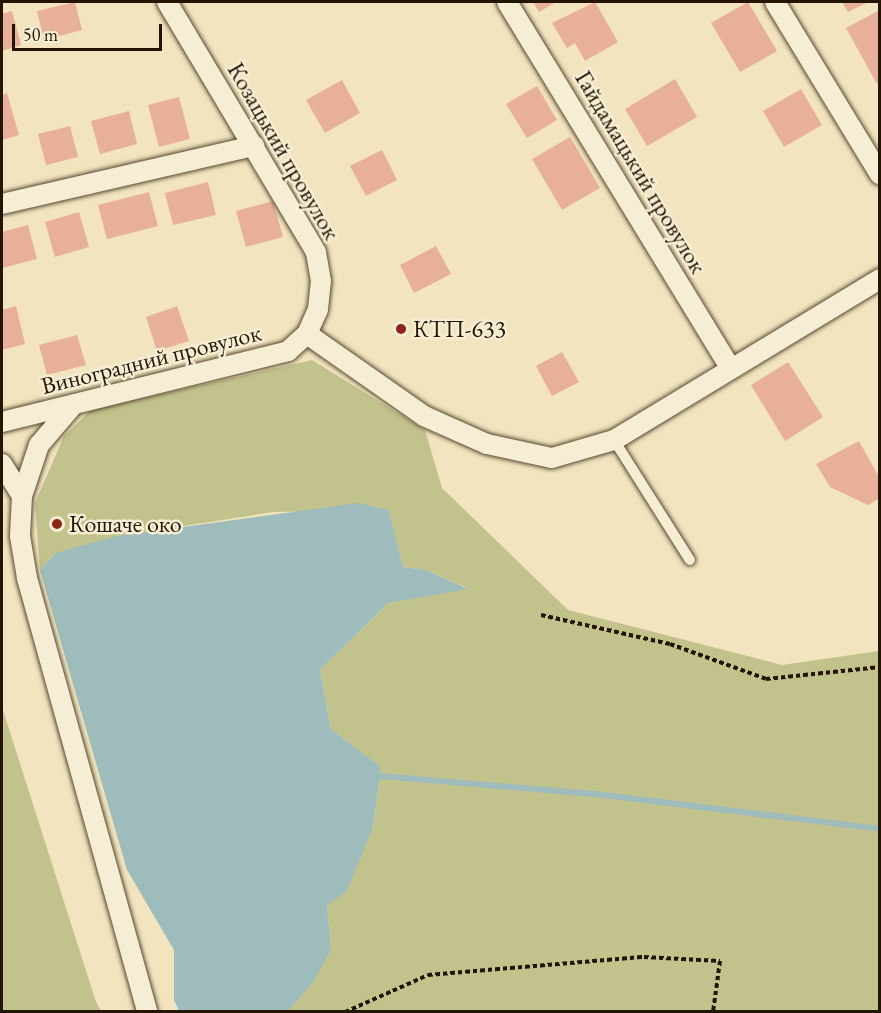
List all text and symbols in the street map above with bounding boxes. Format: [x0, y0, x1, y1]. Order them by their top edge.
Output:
scale bar [15, 12, 165, 50]
text: 50 m [23, 23, 58, 46]
street label: Козацький провулок [222, 57, 346, 245]
street label: Гайдамацький провулок [569, 65, 713, 279]
place label: КТП-633 [413, 315, 506, 343]
street label: Виноградний провулок [38, 318, 264, 400]
marker: КТП-633 [394, 322, 408, 336]
place label: Кошаче око [69, 510, 182, 538]
marker: Кошаче око [50, 517, 64, 531]

